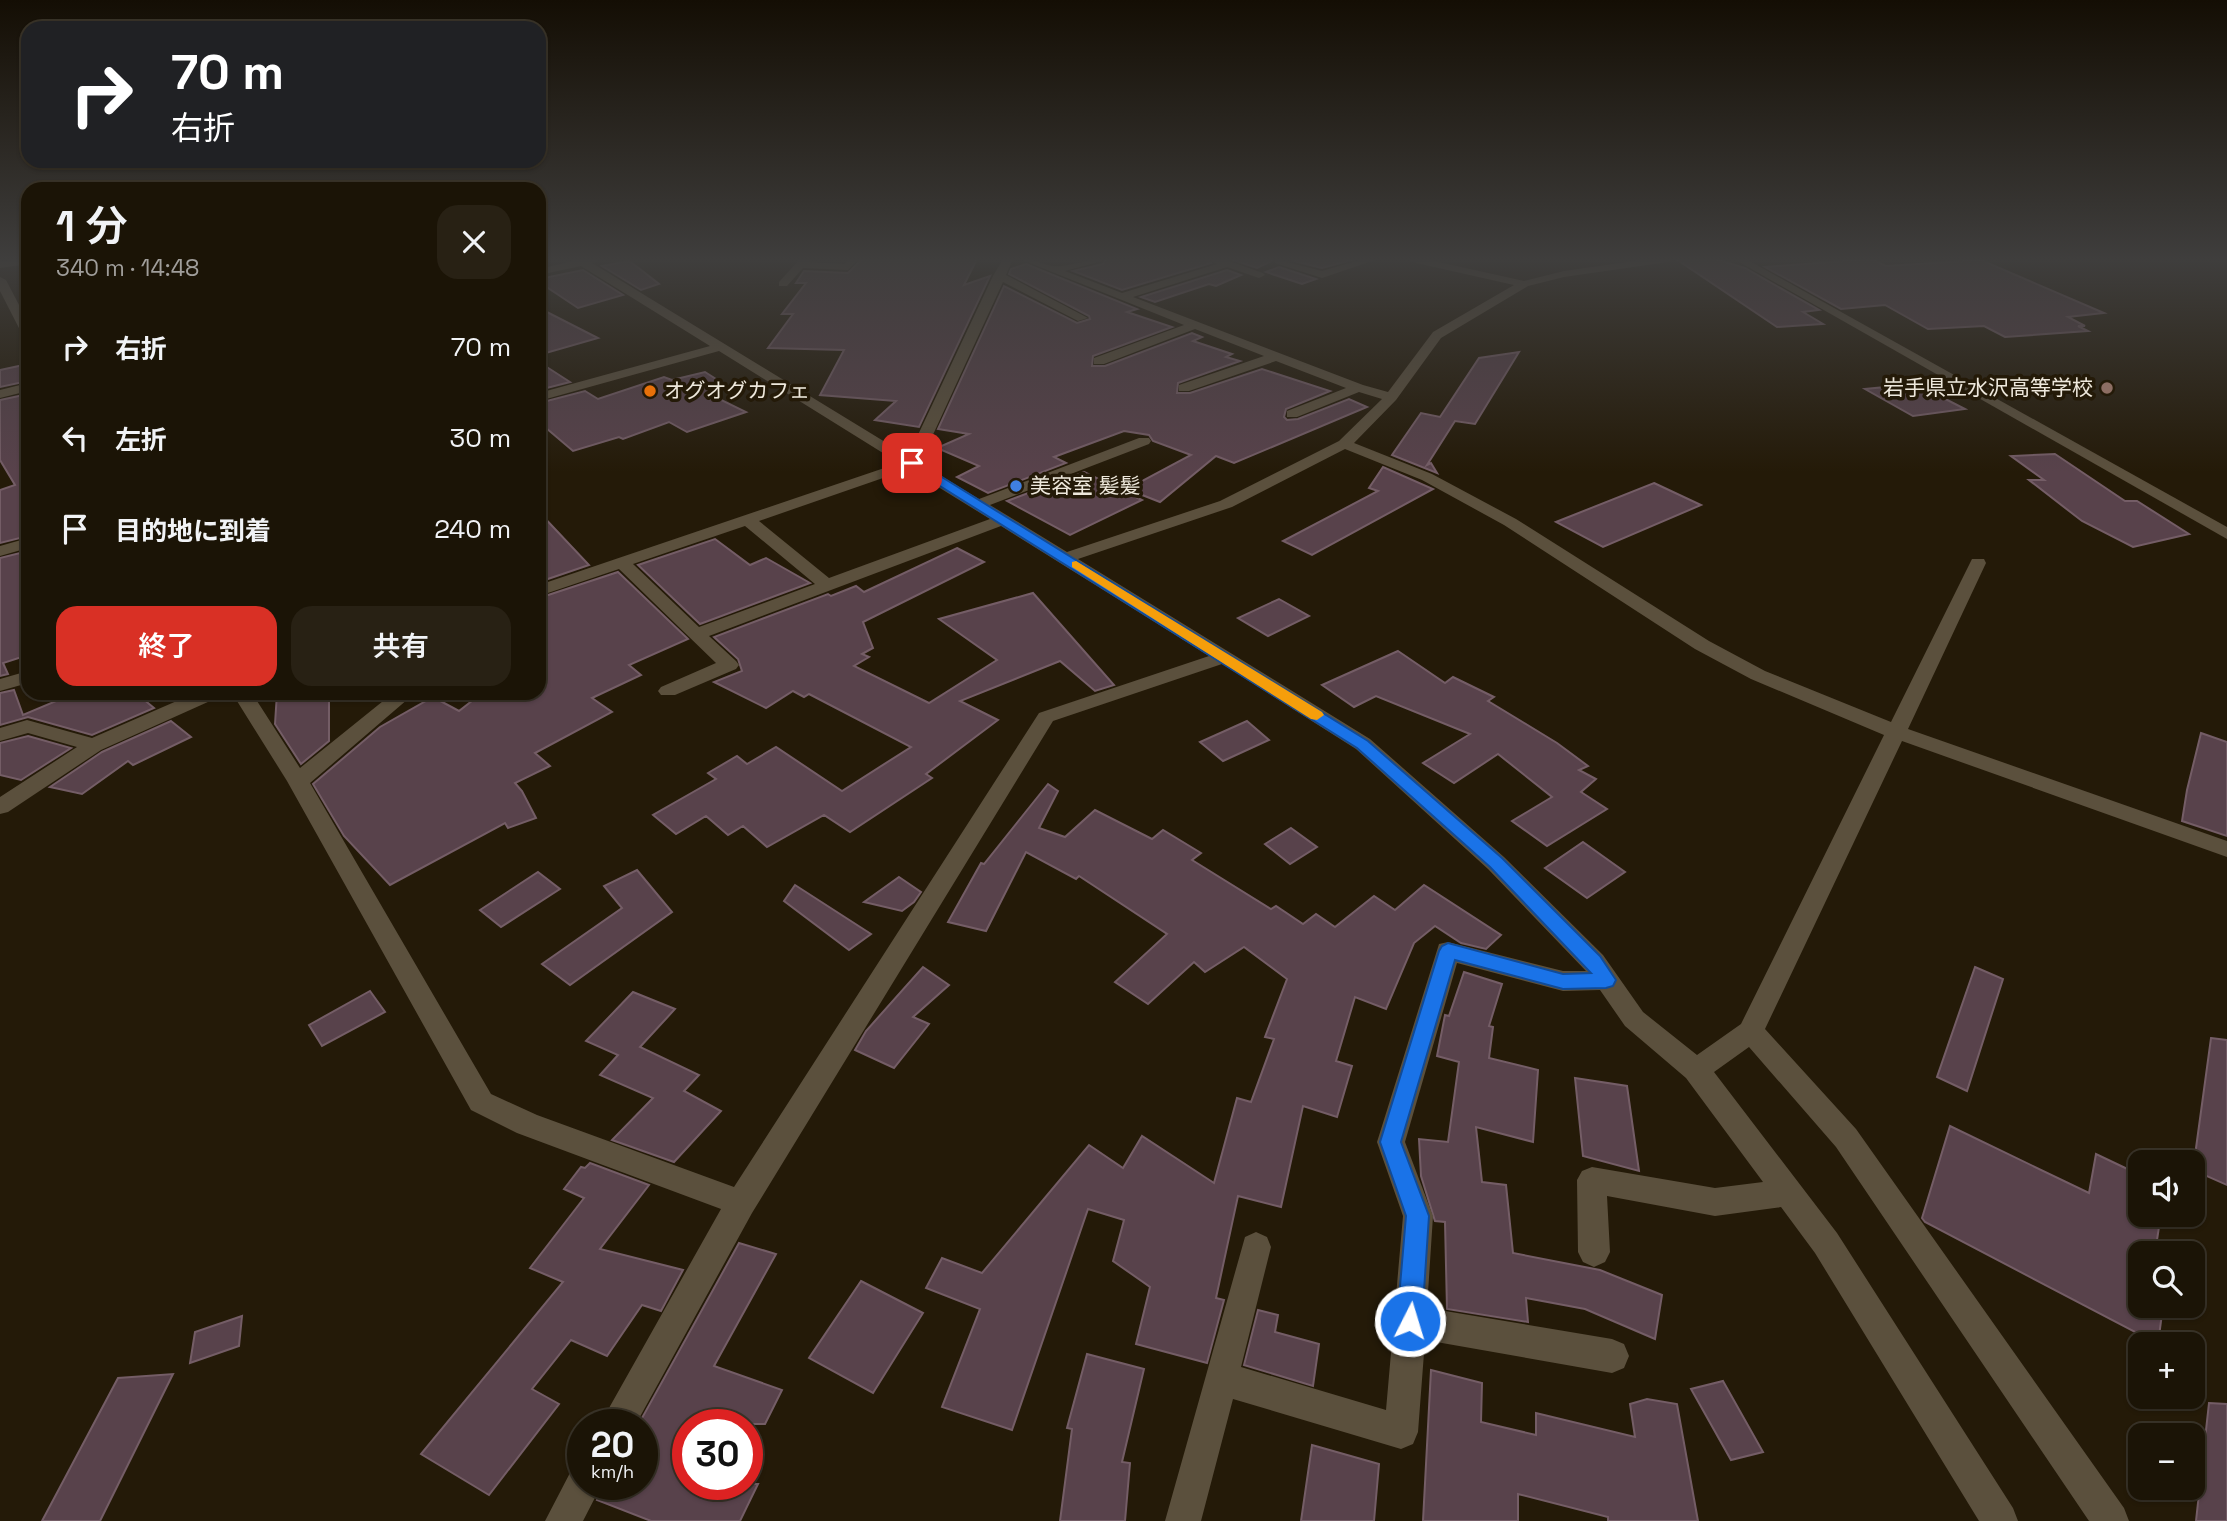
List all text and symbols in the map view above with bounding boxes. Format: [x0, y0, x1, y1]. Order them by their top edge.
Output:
text: 70 m [171, 41, 284, 103]
icon: right [56, 49, 147, 140]
text: 右折 [171, 108, 235, 148]
text: 1 分 [56, 200, 128, 253]
button: close [437, 205, 511, 279]
text: 340 m · 14:48 [56, 253, 199, 283]
icon: right [56, 328, 94, 366]
text: 70 m [451, 330, 511, 364]
text: 右折 [115, 332, 167, 366]
place label: 岩手県立水沢高等学校 [1883, 374, 2093, 401]
place label: オグオグカフェ [664, 377, 810, 404]
marker: 岩手県立水沢高等学校 [2099, 380, 2115, 396]
marker: オグオグカフェ [642, 383, 658, 399]
icon: left [56, 419, 94, 457]
text: 30 m [450, 421, 511, 455]
text: 左折 [115, 423, 167, 457]
pin [882, 433, 942, 493]
icon: arrive [893, 444, 931, 482]
place label: 美容室 髪髪 [1030, 472, 1140, 499]
marker: 美容室 髪髪 [1008, 478, 1024, 494]
icon: arrive [56, 510, 94, 548]
text: 240 m [434, 512, 511, 546]
text: 目的地に到着 [115, 514, 271, 548]
button: 終了 [56, 606, 277, 686]
button: 共有 [291, 606, 511, 686]
map controls [2128, 1150, 2205, 1500]
button: sound [2128, 1150, 2205, 1227]
button: search [2128, 1241, 2205, 1318]
position arrow [1373, 1284, 1447, 1358]
button: + [2128, 1332, 2205, 1409]
speed limit sign: 30 [672, 1409, 763, 1500]
text: 20 [591, 1423, 634, 1467]
button: − [2128, 1423, 2205, 1500]
text: km/h [591, 1460, 634, 1483]

